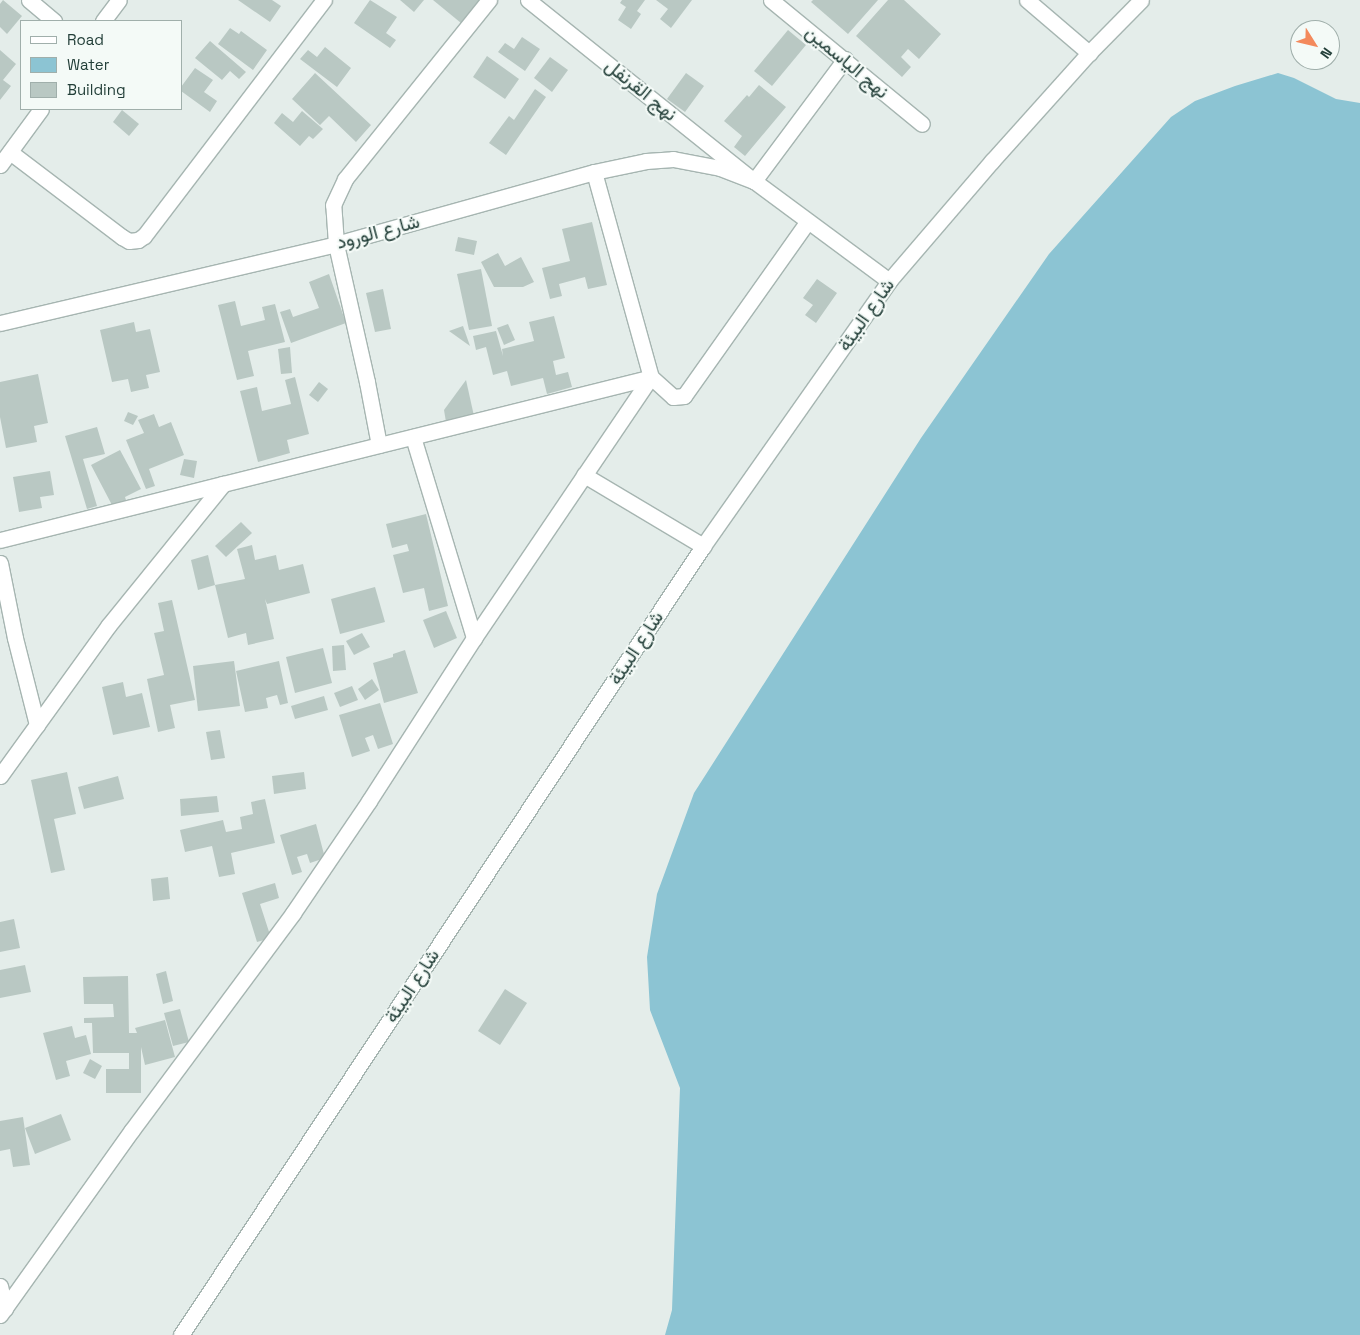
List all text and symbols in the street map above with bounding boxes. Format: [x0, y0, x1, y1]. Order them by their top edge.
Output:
legend [20, 20, 182, 110]
north arrow [1290, 20, 1340, 70]
street label: نهج الياسمين [801, 21, 893, 103]
text: Road [67, 30, 104, 49]
text: N [1316, 44, 1336, 62]
street label: نهج القرنفل [600, 54, 682, 126]
text: Water [67, 55, 109, 74]
text: Building [67, 80, 126, 99]
street label: شارع الورود [334, 210, 422, 254]
street label: شارع البيئة [833, 274, 899, 356]
street label: شارع البيئة [604, 607, 668, 689]
street label: شارع البيئة [380, 945, 444, 1027]

